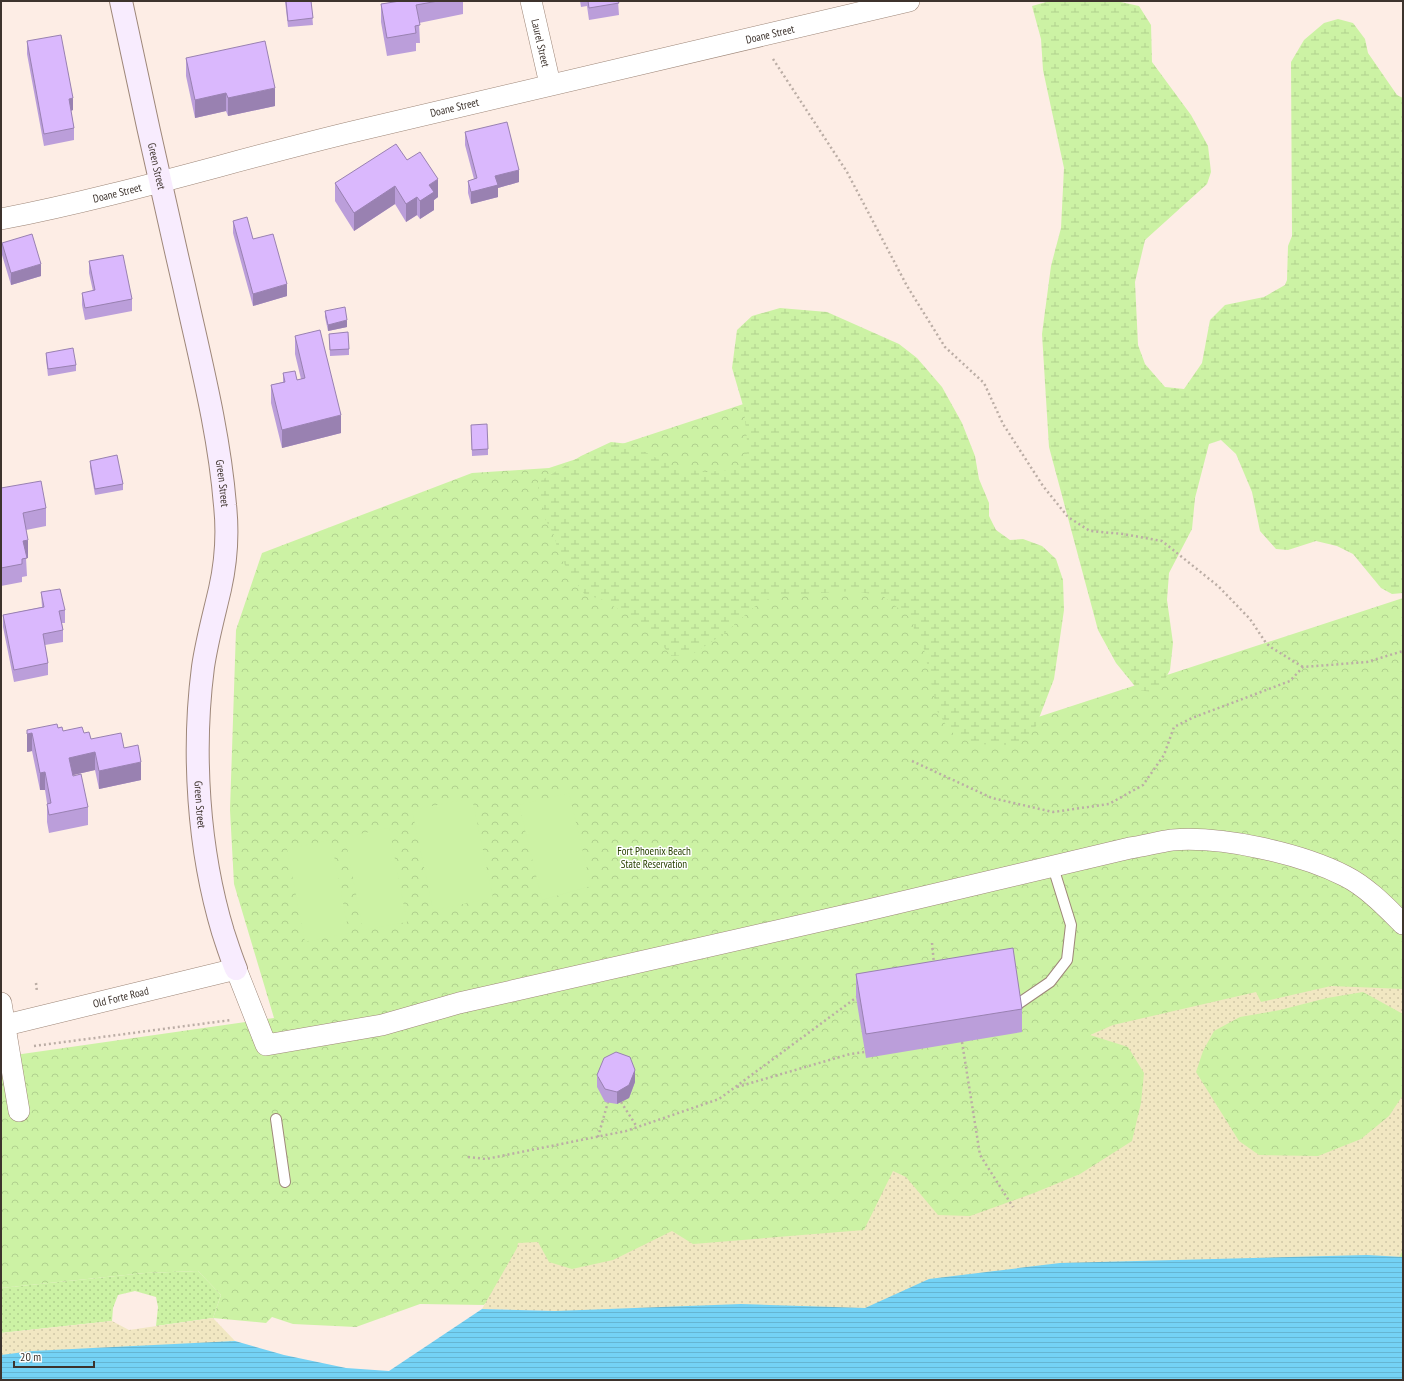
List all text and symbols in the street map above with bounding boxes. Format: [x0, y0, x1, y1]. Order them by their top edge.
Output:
street label: Laurel Street [528, 18, 553, 68]
street label: Doane Street [744, 22, 796, 47]
street label: Doane Street [429, 95, 480, 120]
street label: Green Street [145, 141, 169, 191]
street label: Doane Street [91, 180, 143, 206]
street label: Green Street [213, 459, 232, 508]
street label: Green Street [191, 780, 209, 829]
park label: Fort Phoenix Beach State Reservation [617, 844, 691, 871]
street label: Old Forte Road [91, 983, 150, 1011]
scale bar [14, 1343, 94, 1369]
text: 20 m [20, 1349, 41, 1364]

